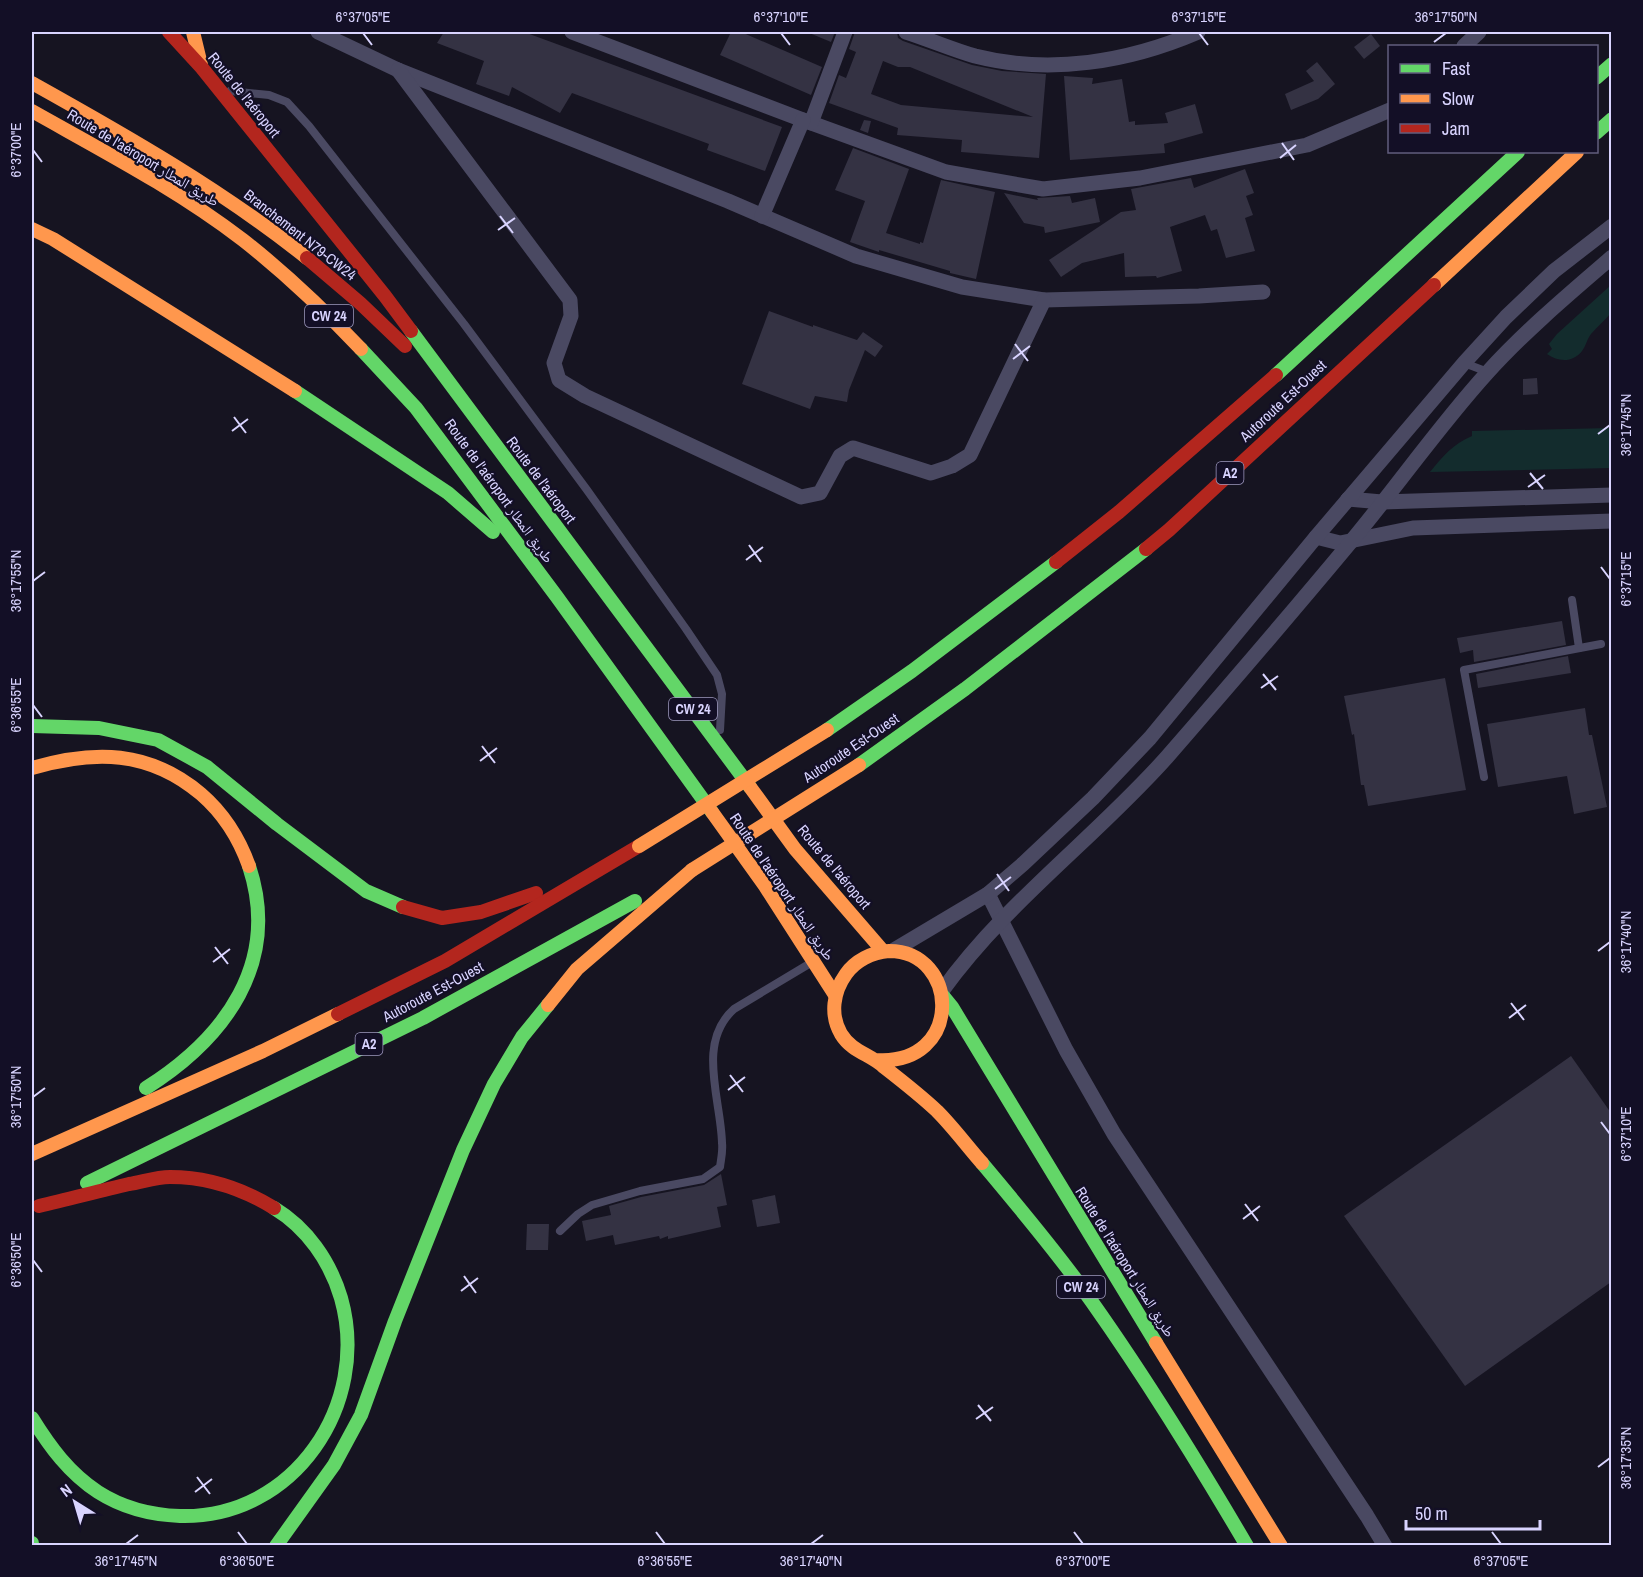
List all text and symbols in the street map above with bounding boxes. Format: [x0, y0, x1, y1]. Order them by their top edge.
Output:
text: 6°37'05"E [335, 6, 391, 27]
text: 6°37'10"E [753, 6, 809, 27]
text: 6°37'15"E [1171, 6, 1227, 27]
text: 36°17'50"N [1415, 6, 1477, 27]
legend [1388, 45, 1598, 153]
street label: Route de l'aéroport [203, 48, 286, 142]
text: Fast [1442, 56, 1470, 81]
text: Slow [1442, 86, 1474, 111]
street label: Route de l'aéroport طريق المطار [63, 104, 223, 211]
text: Jam [1442, 116, 1470, 141]
text: 6°37'00"E [5, 122, 26, 178]
street label: Branchement N79-CW24 [240, 184, 361, 285]
road number: CW 24 [305, 305, 353, 327]
street label: Autoroute Est-Ouest [1234, 355, 1331, 447]
text: 36°17'45"N [1615, 394, 1636, 456]
street label: Route de l'aéroport طريق المطار [440, 414, 559, 567]
street label: Route de l'aéroport [502, 432, 581, 528]
road number: A2 [1216, 462, 1244, 484]
text: 36°17'55"N [5, 550, 26, 612]
text: 6°37'15"E [1615, 551, 1636, 607]
text: 6°36'55"E [5, 677, 26, 733]
road number: CW 24 [669, 698, 717, 720]
street label: Autoroute Est-Ouest [798, 707, 903, 788]
street label: Route de l'aéroport طريق المطار [725, 809, 840, 965]
street label: Route de l'aéroport [793, 820, 876, 914]
text: 36°17'40"N [1615, 911, 1636, 973]
street label: Autoroute Est-Ouest [378, 956, 487, 1027]
road number: A2 [356, 1033, 382, 1055]
text: 36°17'50"N [5, 1066, 26, 1128]
text: 6°37'10"E [1615, 1106, 1636, 1162]
street label: Route de l'aéroport طريق المطار [1070, 1182, 1180, 1341]
text: 6°36'50"E [5, 1232, 26, 1288]
road number: CW 24 [1057, 1276, 1105, 1298]
text: 36°17'35"N [1615, 1427, 1636, 1489]
north arrow [45, 1472, 105, 1532]
text: N [56, 1478, 76, 1502]
scale bar [1406, 1493, 1540, 1531]
text: 50 m [1415, 1501, 1448, 1526]
text: 36°17'45"N [95, 1550, 157, 1571]
text: 6°36'50"E [219, 1550, 275, 1571]
text: 6°36'55"E [637, 1550, 693, 1571]
text: 36°17'40"N [780, 1550, 842, 1571]
text: 6°37'00"E [1055, 1550, 1111, 1571]
text: 6°37'05"E [1473, 1550, 1529, 1571]

